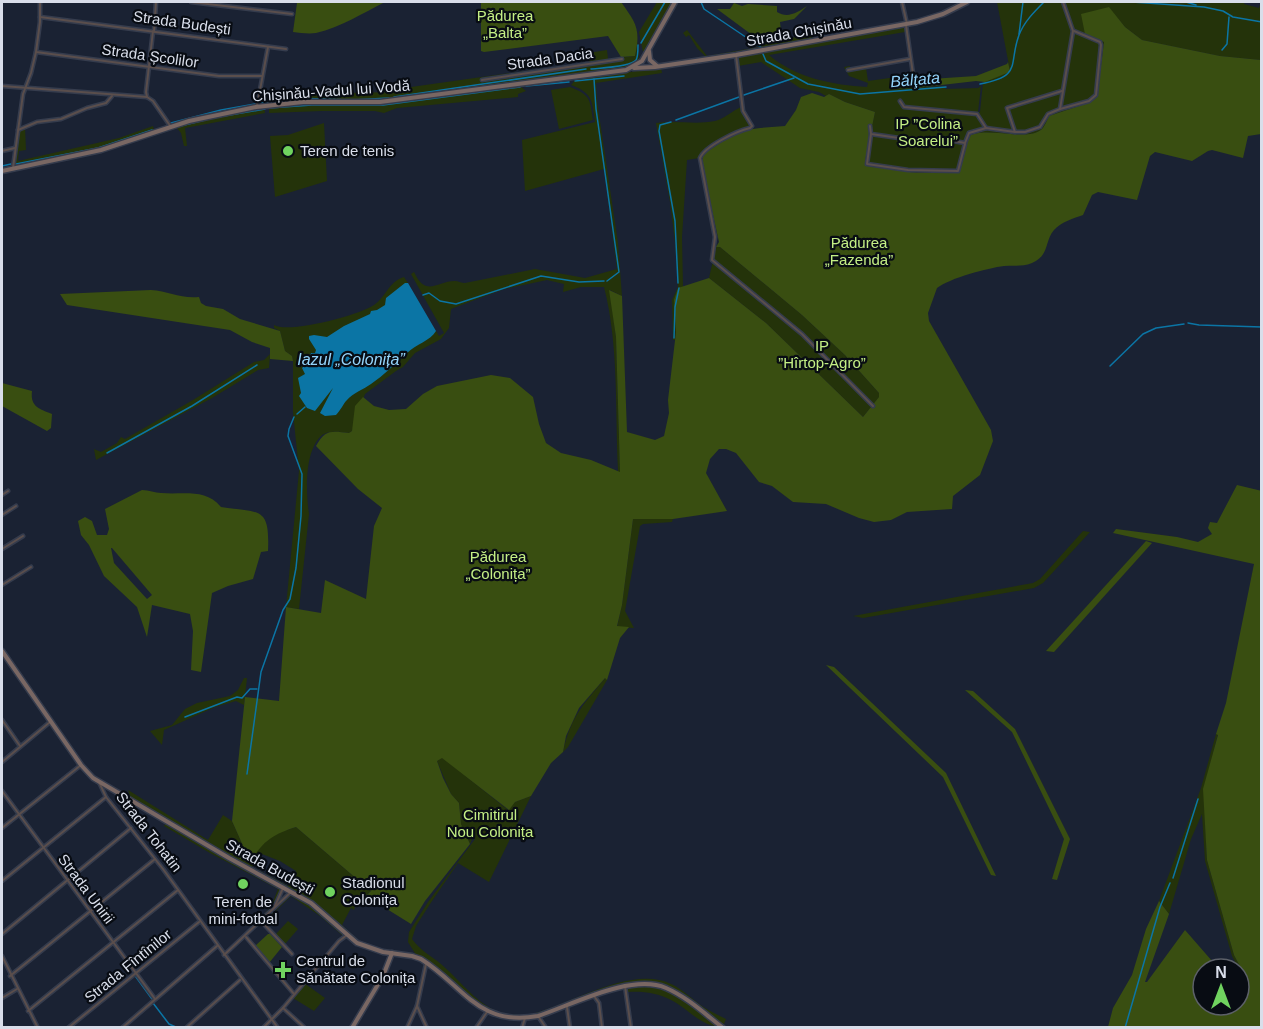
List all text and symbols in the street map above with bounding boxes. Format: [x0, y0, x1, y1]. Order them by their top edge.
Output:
street label: Strada Budești [132, 7, 232, 38]
park label: Pădurea „Balta” [477, 7, 534, 41]
street label: Strada Chișinău [745, 14, 853, 49]
street label: Strada Școlilor [101, 40, 200, 71]
street label: Strada Dacia [506, 44, 595, 73]
water label: Bălţata [889, 69, 941, 90]
street label: Chișinău-Vadul lui Vodă [251, 76, 411, 104]
park label: IP ”Colina Soarelui” [895, 115, 961, 149]
place label: Teren de tenis [300, 142, 394, 159]
marker: Teren de tenis [281, 144, 295, 158]
park label: Pădurea „Fazenda” [825, 234, 893, 268]
park label: IP ”Hîrtop-Agro” [778, 337, 866, 371]
water label: Iazul „Colonița” [297, 351, 405, 368]
park label: Pădurea „Colonița” [465, 548, 531, 582]
street label: Strada Tohatin [113, 788, 186, 875]
park label: Cimitirul Nou Colonița [447, 806, 534, 840]
street label: Strada Budești [223, 835, 317, 898]
street label: Strada Unirii [55, 851, 118, 927]
place label: Stadionul Colonița [342, 874, 405, 908]
marker: Teren de mini-fotbal [236, 877, 250, 891]
marker: Stadionul Colonița [323, 885, 337, 899]
place label: Teren de mini-fotbal [208, 893, 278, 927]
street label: Strada Fîntînilor [81, 925, 175, 1006]
place label: Centrul de Sănătate Colonița [296, 952, 416, 986]
north arrow [1191, 957, 1251, 1017]
marker: Centrul de Sănătate Colonița [274, 961, 292, 979]
text: N [1215, 964, 1227, 981]

